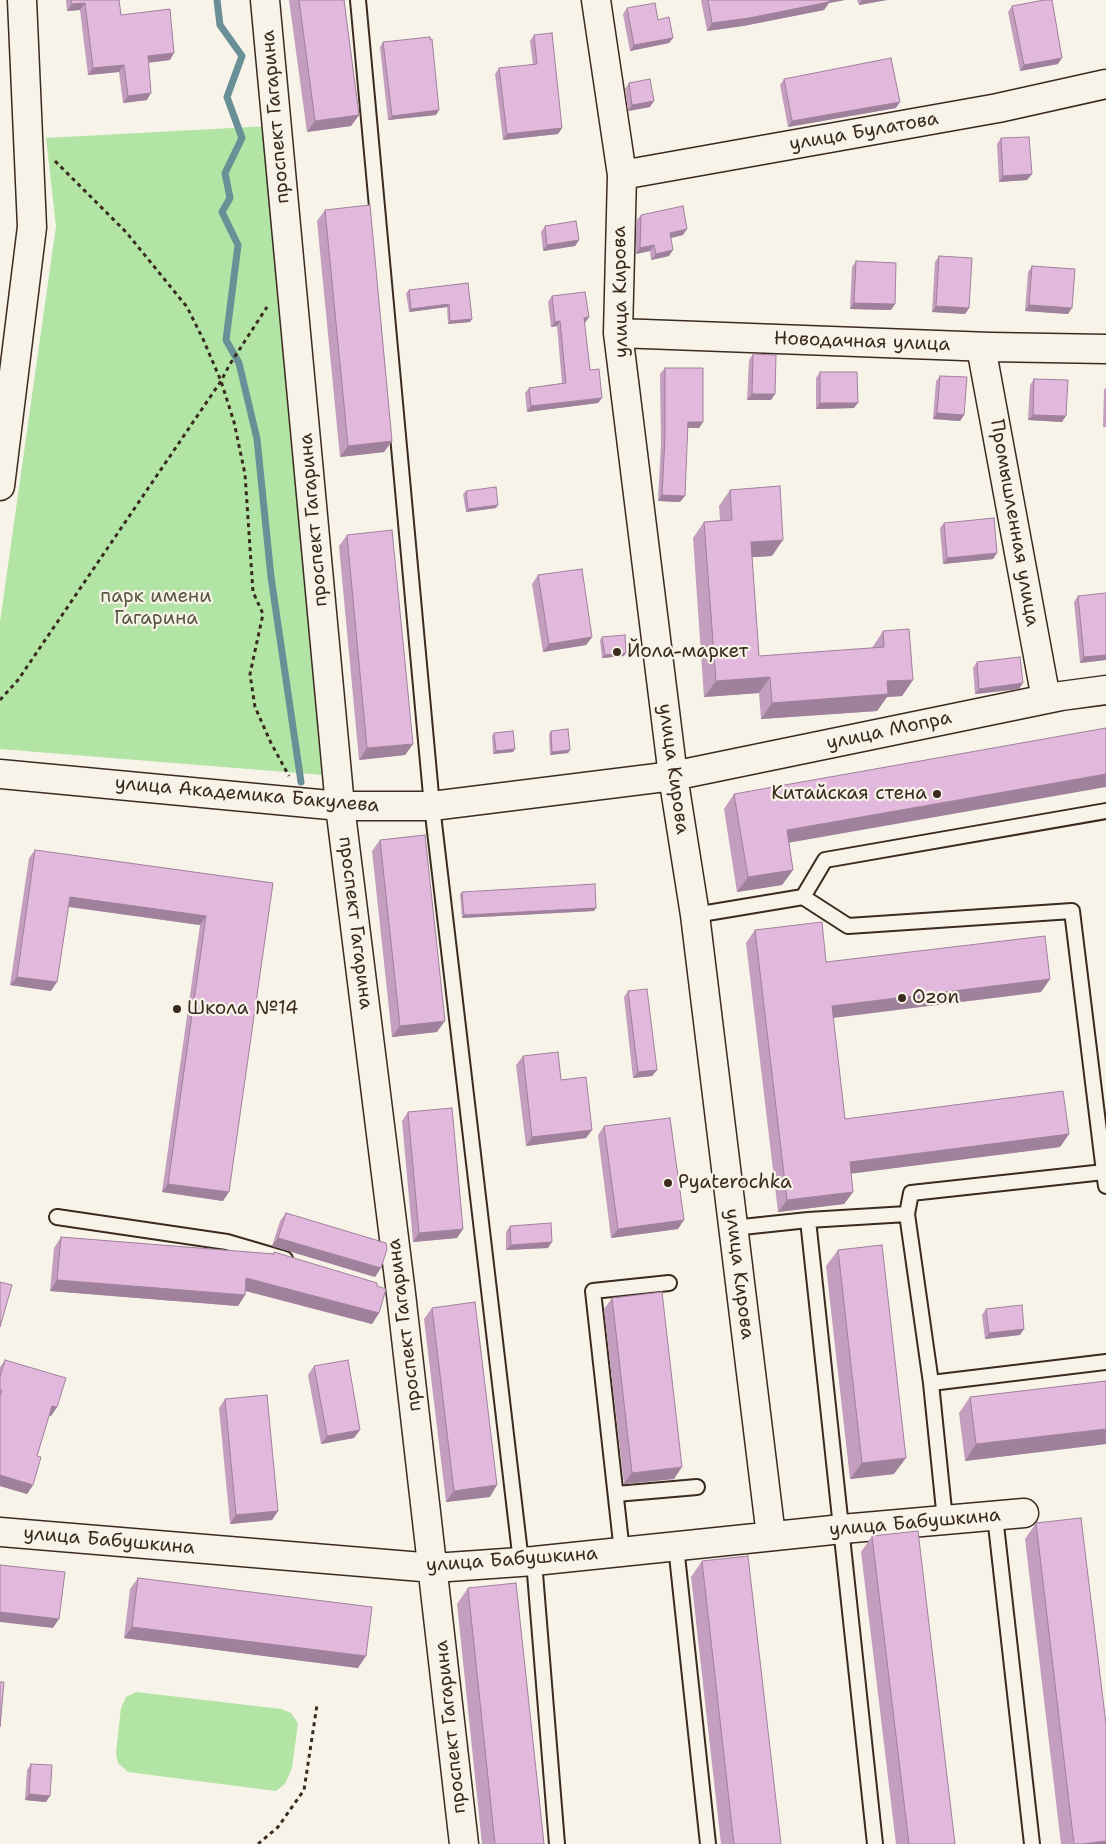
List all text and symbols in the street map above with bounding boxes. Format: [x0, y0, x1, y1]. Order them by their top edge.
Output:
street label: проспект Гагарина [257, 29, 295, 205]
street label: улица Булатова [788, 108, 940, 156]
street label: улица Кирова [608, 226, 634, 358]
street label: Новодачная улица [773, 328, 951, 356]
street label: Промышленная улица [985, 418, 1043, 628]
street label: проспект Гагарина [295, 432, 333, 608]
park label: парк имени Гагарина [100, 586, 212, 630]
place label: Йола-маркет [627, 641, 748, 663]
marker: Йола-маркет [611, 646, 623, 658]
street label: улица Кирова [653, 702, 693, 836]
street label: улица Мопра [824, 707, 954, 755]
street label: улица Академика Бакулева [114, 772, 380, 818]
place label: Китайская стена [771, 783, 927, 805]
marker: Китайская стена [931, 788, 943, 800]
street label: проспект Гагарина [333, 835, 377, 1011]
place label: Ozon [912, 987, 959, 1009]
marker: Ozon [896, 992, 908, 1004]
place label: Школа №14 [187, 998, 298, 1020]
marker: Школа №14 [171, 1003, 183, 1015]
place label: Pyaterochka [678, 1172, 792, 1194]
marker: Pyaterochka [662, 1177, 674, 1189]
street label: улица Кирова [720, 1207, 758, 1341]
street label: проспект Гагарина [383, 1237, 427, 1413]
street label: улица Бабушкина [828, 1504, 1002, 1542]
street label: улица Бабушкина [22, 1522, 196, 1560]
street label: улица Бабушкина [425, 1543, 599, 1577]
street label: проспект Гагарина [431, 1639, 471, 1815]

